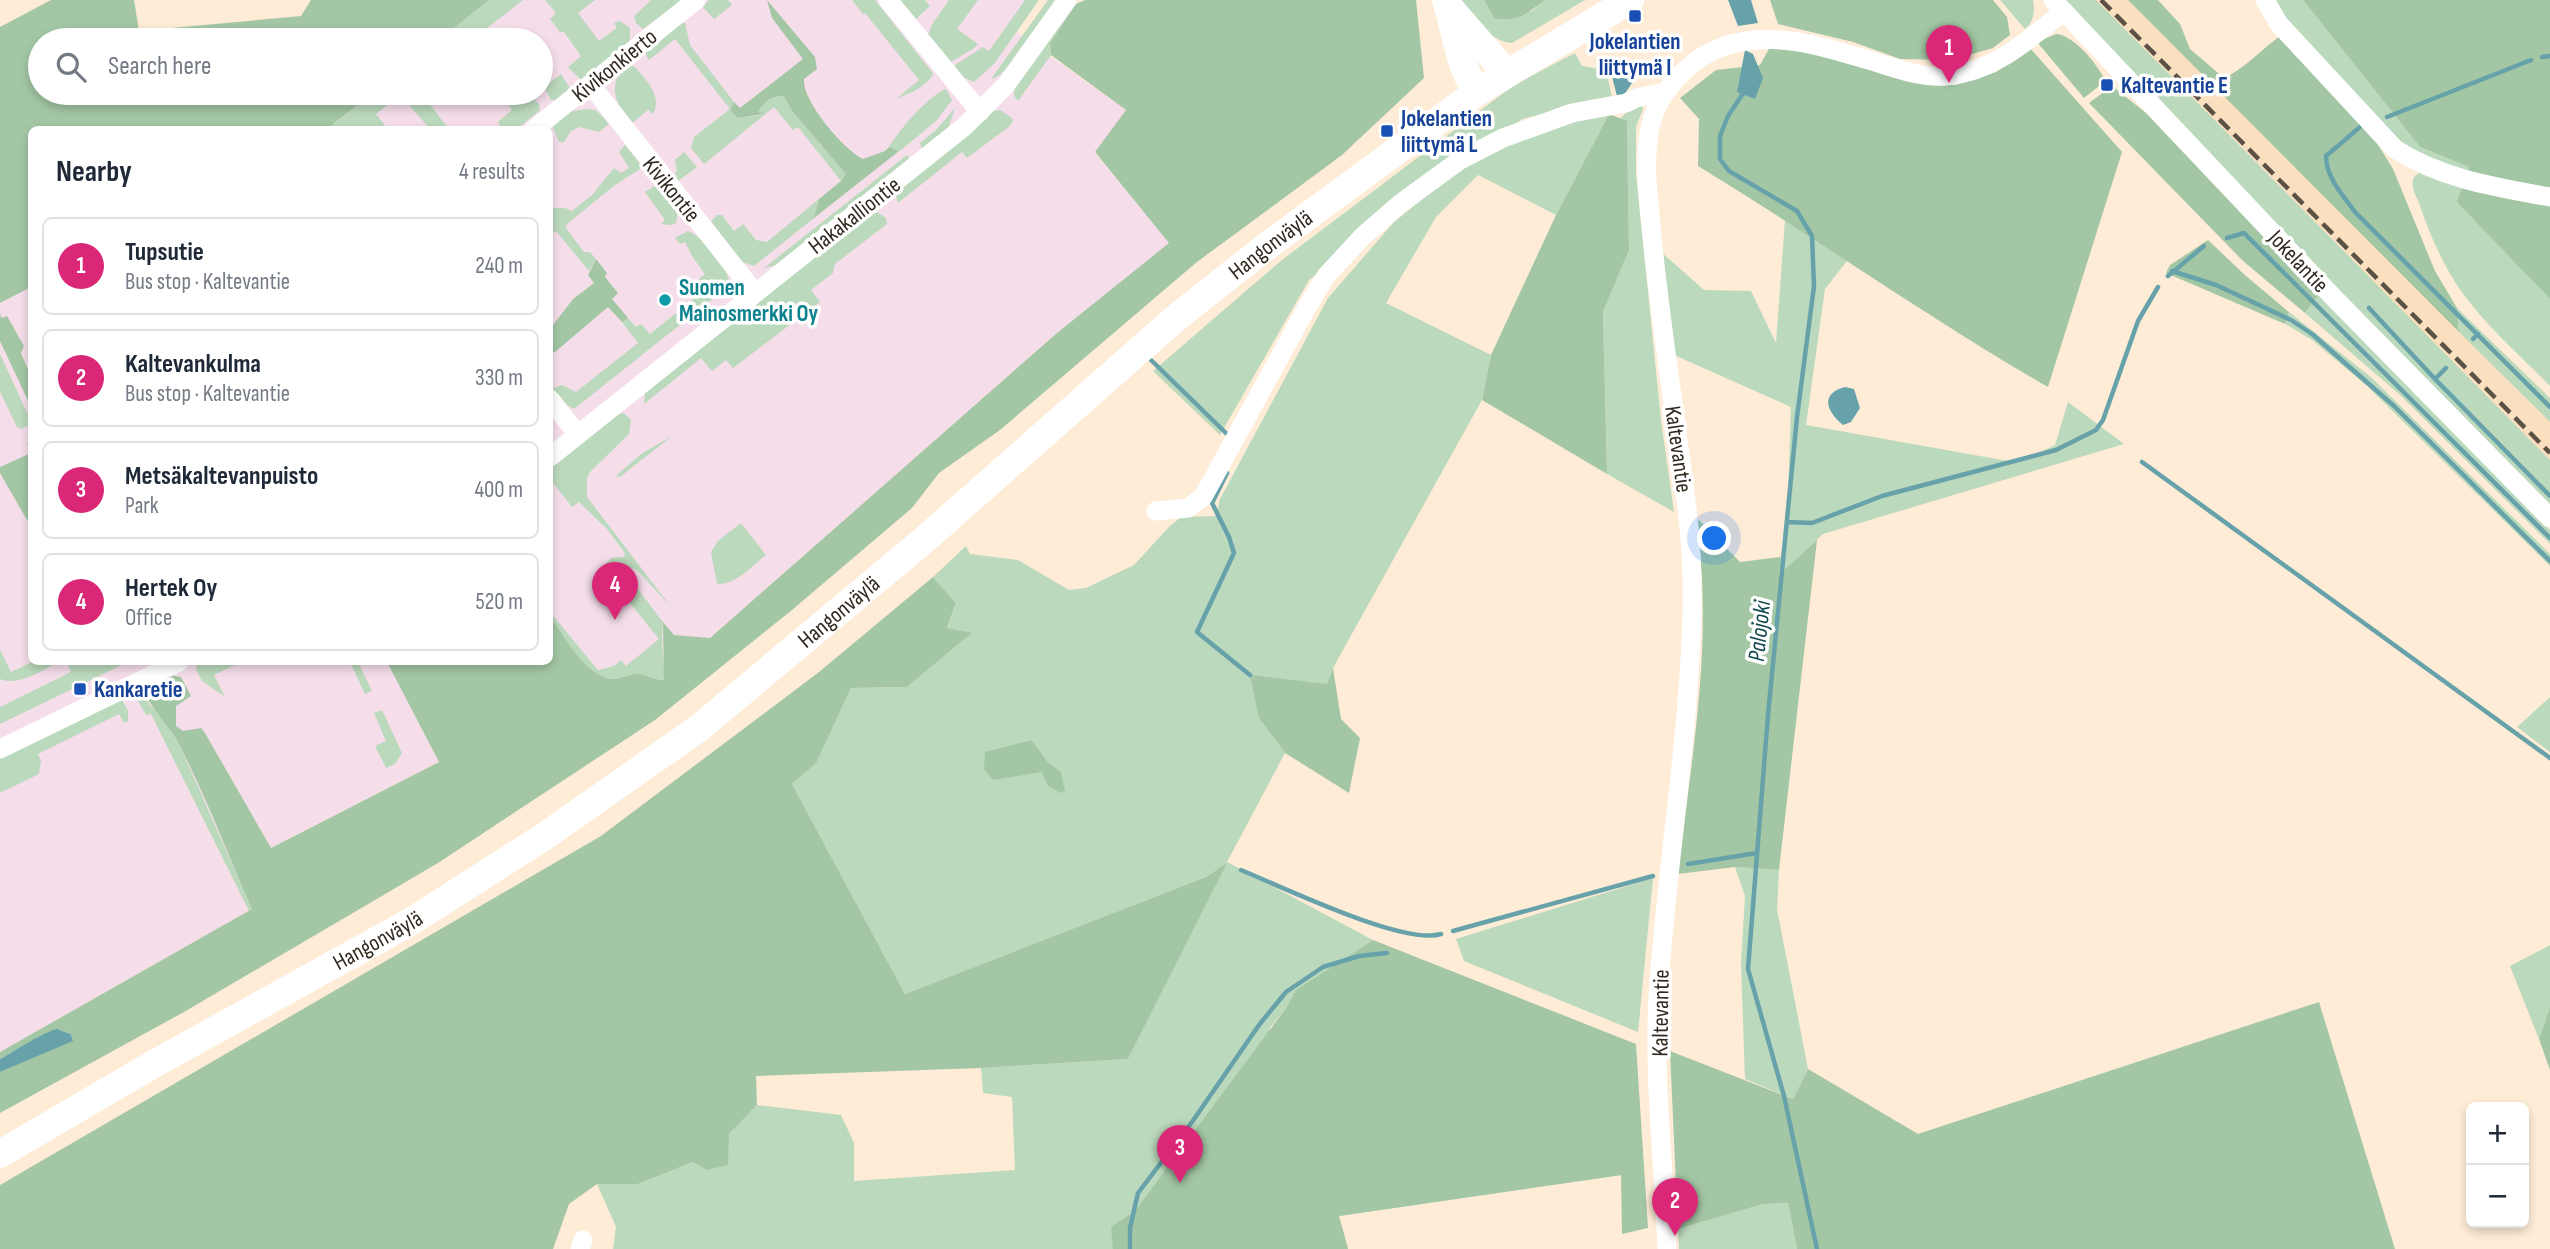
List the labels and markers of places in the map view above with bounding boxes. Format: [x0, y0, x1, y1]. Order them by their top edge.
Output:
marker: Jokelantien liittymä I [1627, 8, 1643, 24]
pin: 1 [1926, 25, 1972, 83]
place label: Jokelantien liittymä I [1588, 28, 1681, 82]
place label: Kaltevantie E [2121, 72, 2228, 100]
marker: Kaltevantie E [2099, 77, 2115, 93]
place label: Jokelantien liittymä L [1400, 105, 1492, 159]
marker: Jokelantien liittymä L [1379, 123, 1395, 139]
place label: Suomen Mainosmerkki Oy [679, 274, 819, 328]
marker: Suomen Mainosmerkki Oy [657, 292, 673, 308]
pin: 4 [592, 562, 638, 620]
place label: Kankaretie [94, 676, 183, 704]
marker: Kankaretie [72, 681, 88, 697]
pin: 3 [1157, 1125, 1203, 1183]
pin: 2 [1652, 1178, 1698, 1236]

